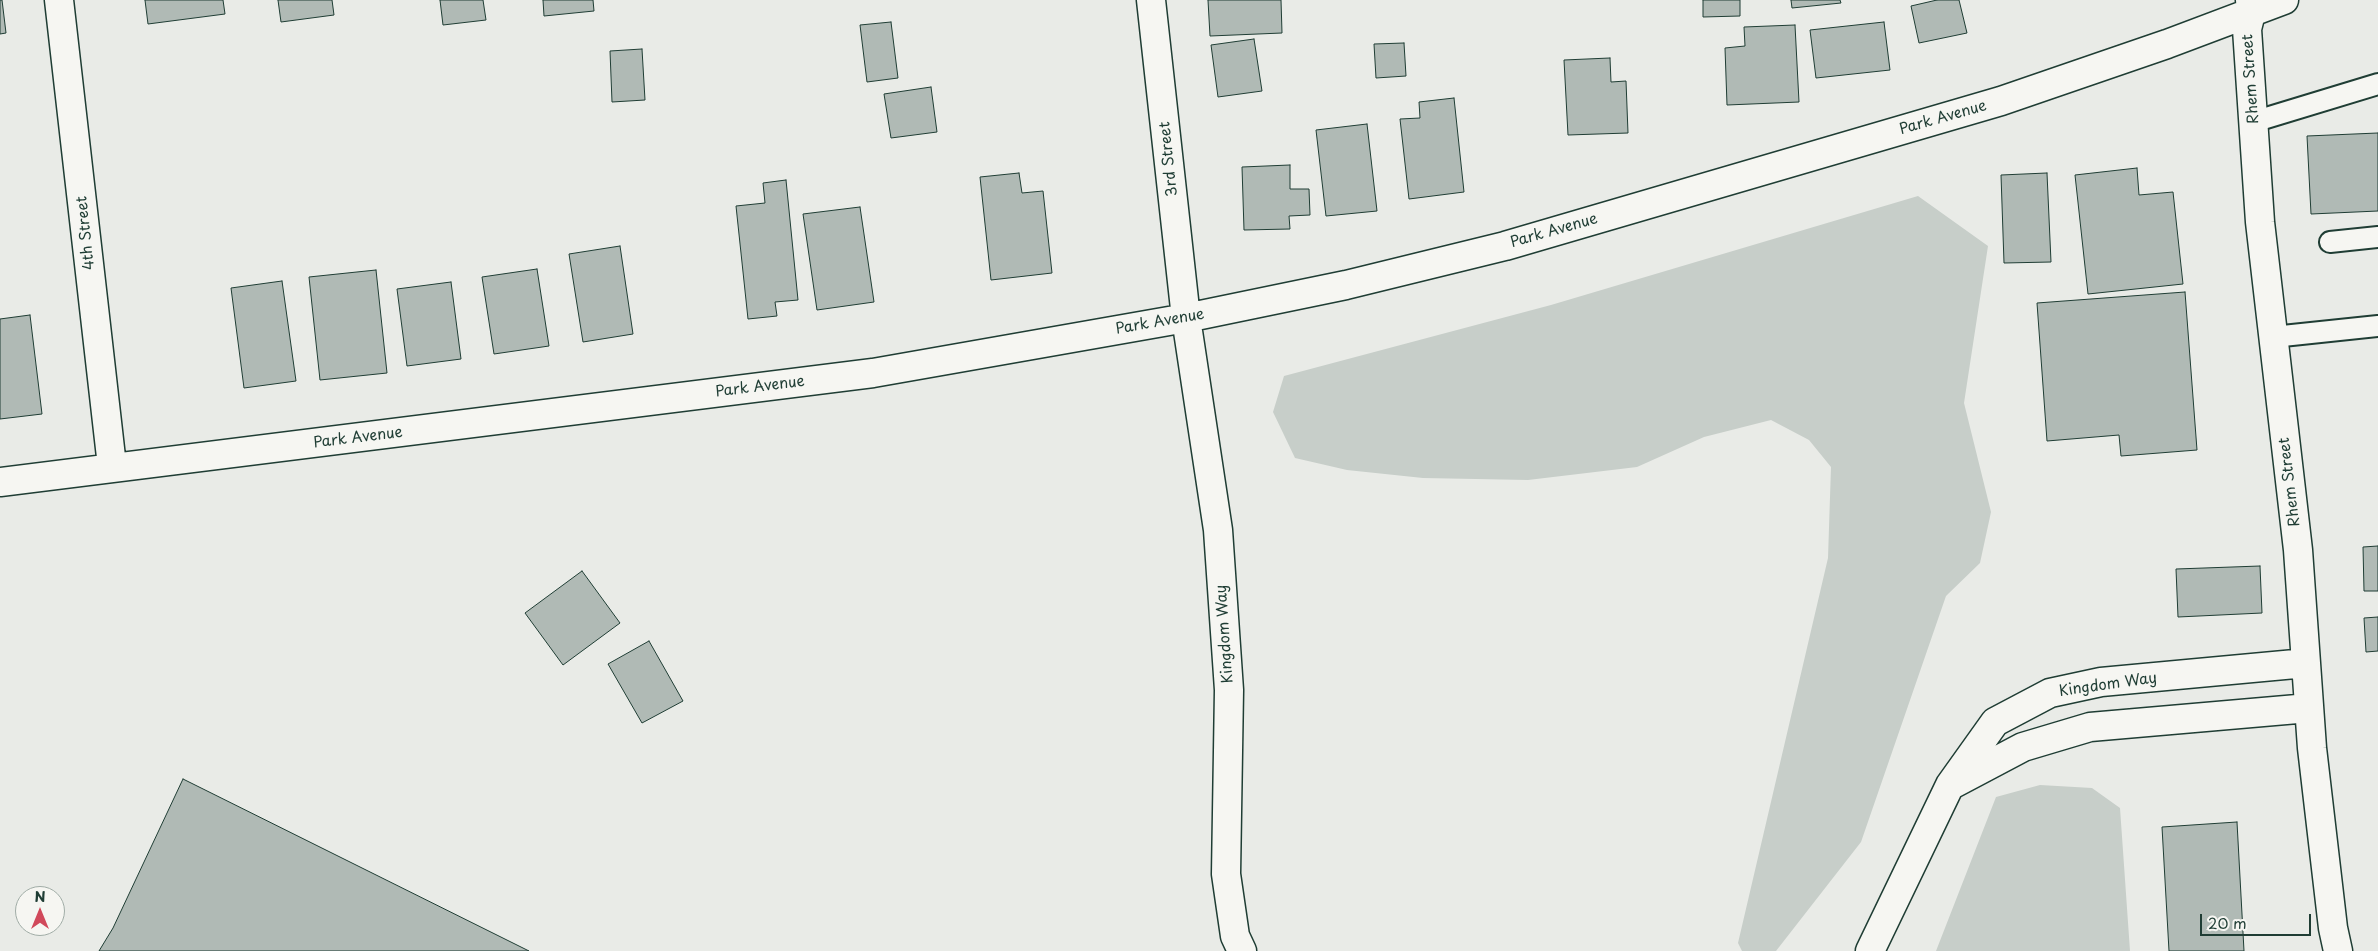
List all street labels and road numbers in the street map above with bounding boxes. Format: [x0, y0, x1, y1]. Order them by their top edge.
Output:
street label: Rhem Street [2239, 33, 2263, 125]
street label: Park Avenue [1897, 97, 1989, 139]
street label: 3rd Street [1156, 121, 1182, 197]
street label: 4th Street [73, 195, 99, 271]
street label: Park Avenue [1508, 210, 1600, 252]
street label: Park Avenue [1114, 305, 1206, 339]
street label: Park Avenue [714, 373, 806, 401]
street label: Park Avenue [312, 424, 404, 452]
street label: Rhem Street [2276, 436, 2304, 528]
street label: Kingdom Way [1213, 584, 1237, 684]
street label: Kingdom Way [2058, 669, 2158, 701]

